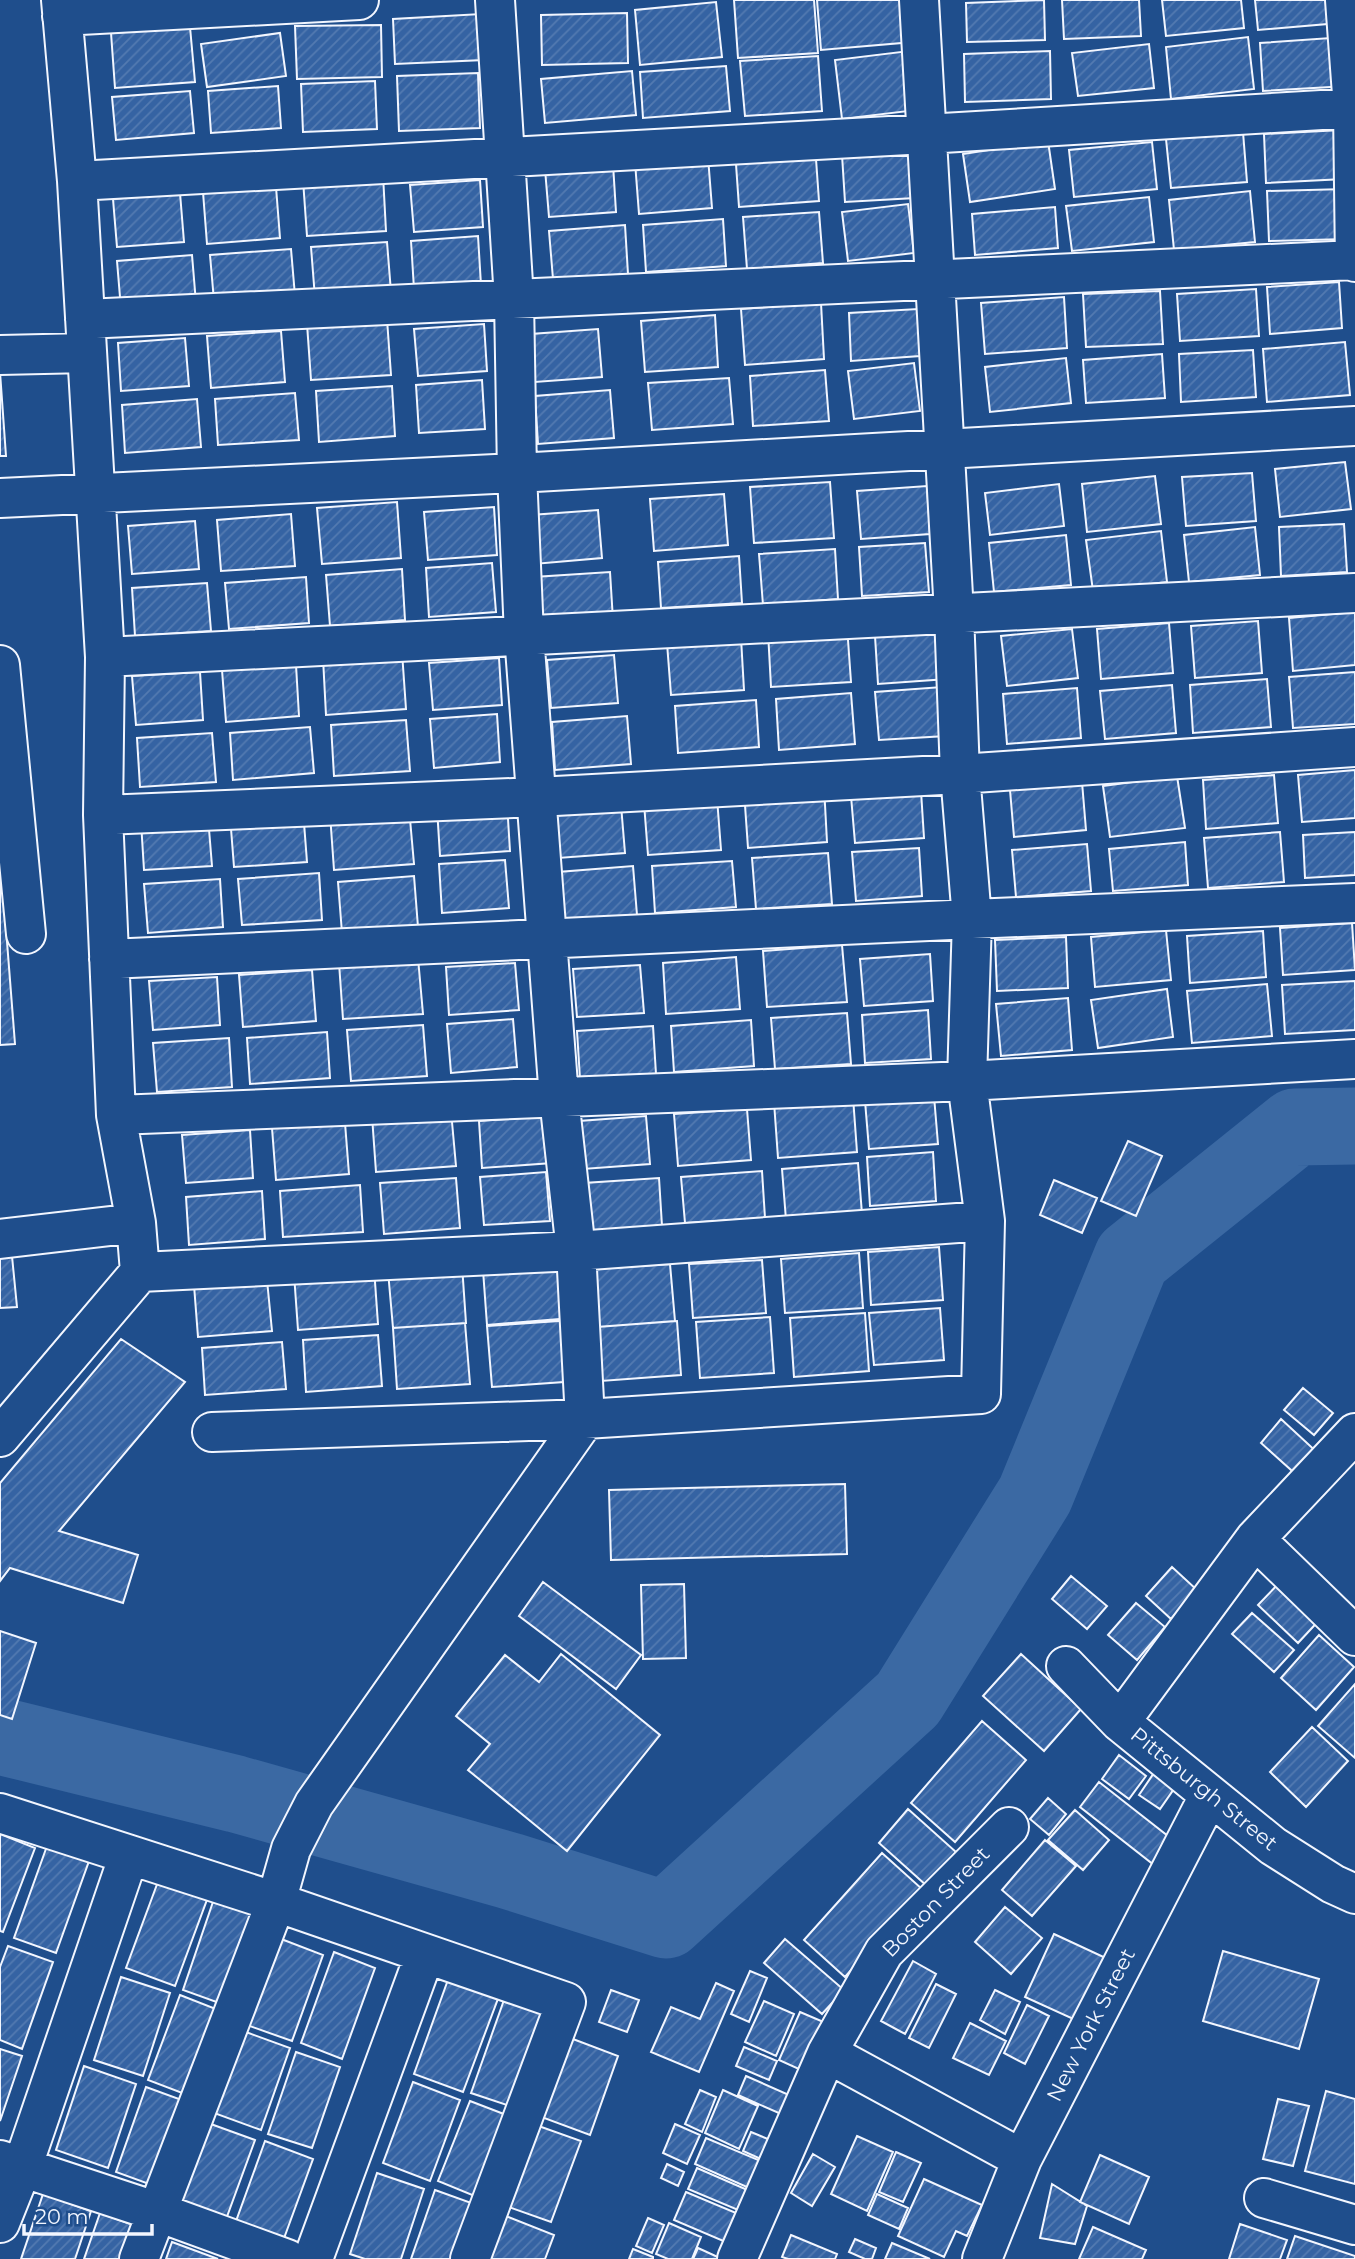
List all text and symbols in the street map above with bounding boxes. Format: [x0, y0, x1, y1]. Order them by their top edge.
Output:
street label: Pittsburgh Street [1126, 1722, 1283, 1855]
street label: Boston Street [877, 1841, 995, 1962]
street label: New York Street [1041, 1944, 1140, 2106]
scale bar [24, 2192, 152, 2236]
text: 20 m [35, 2204, 89, 2229]

